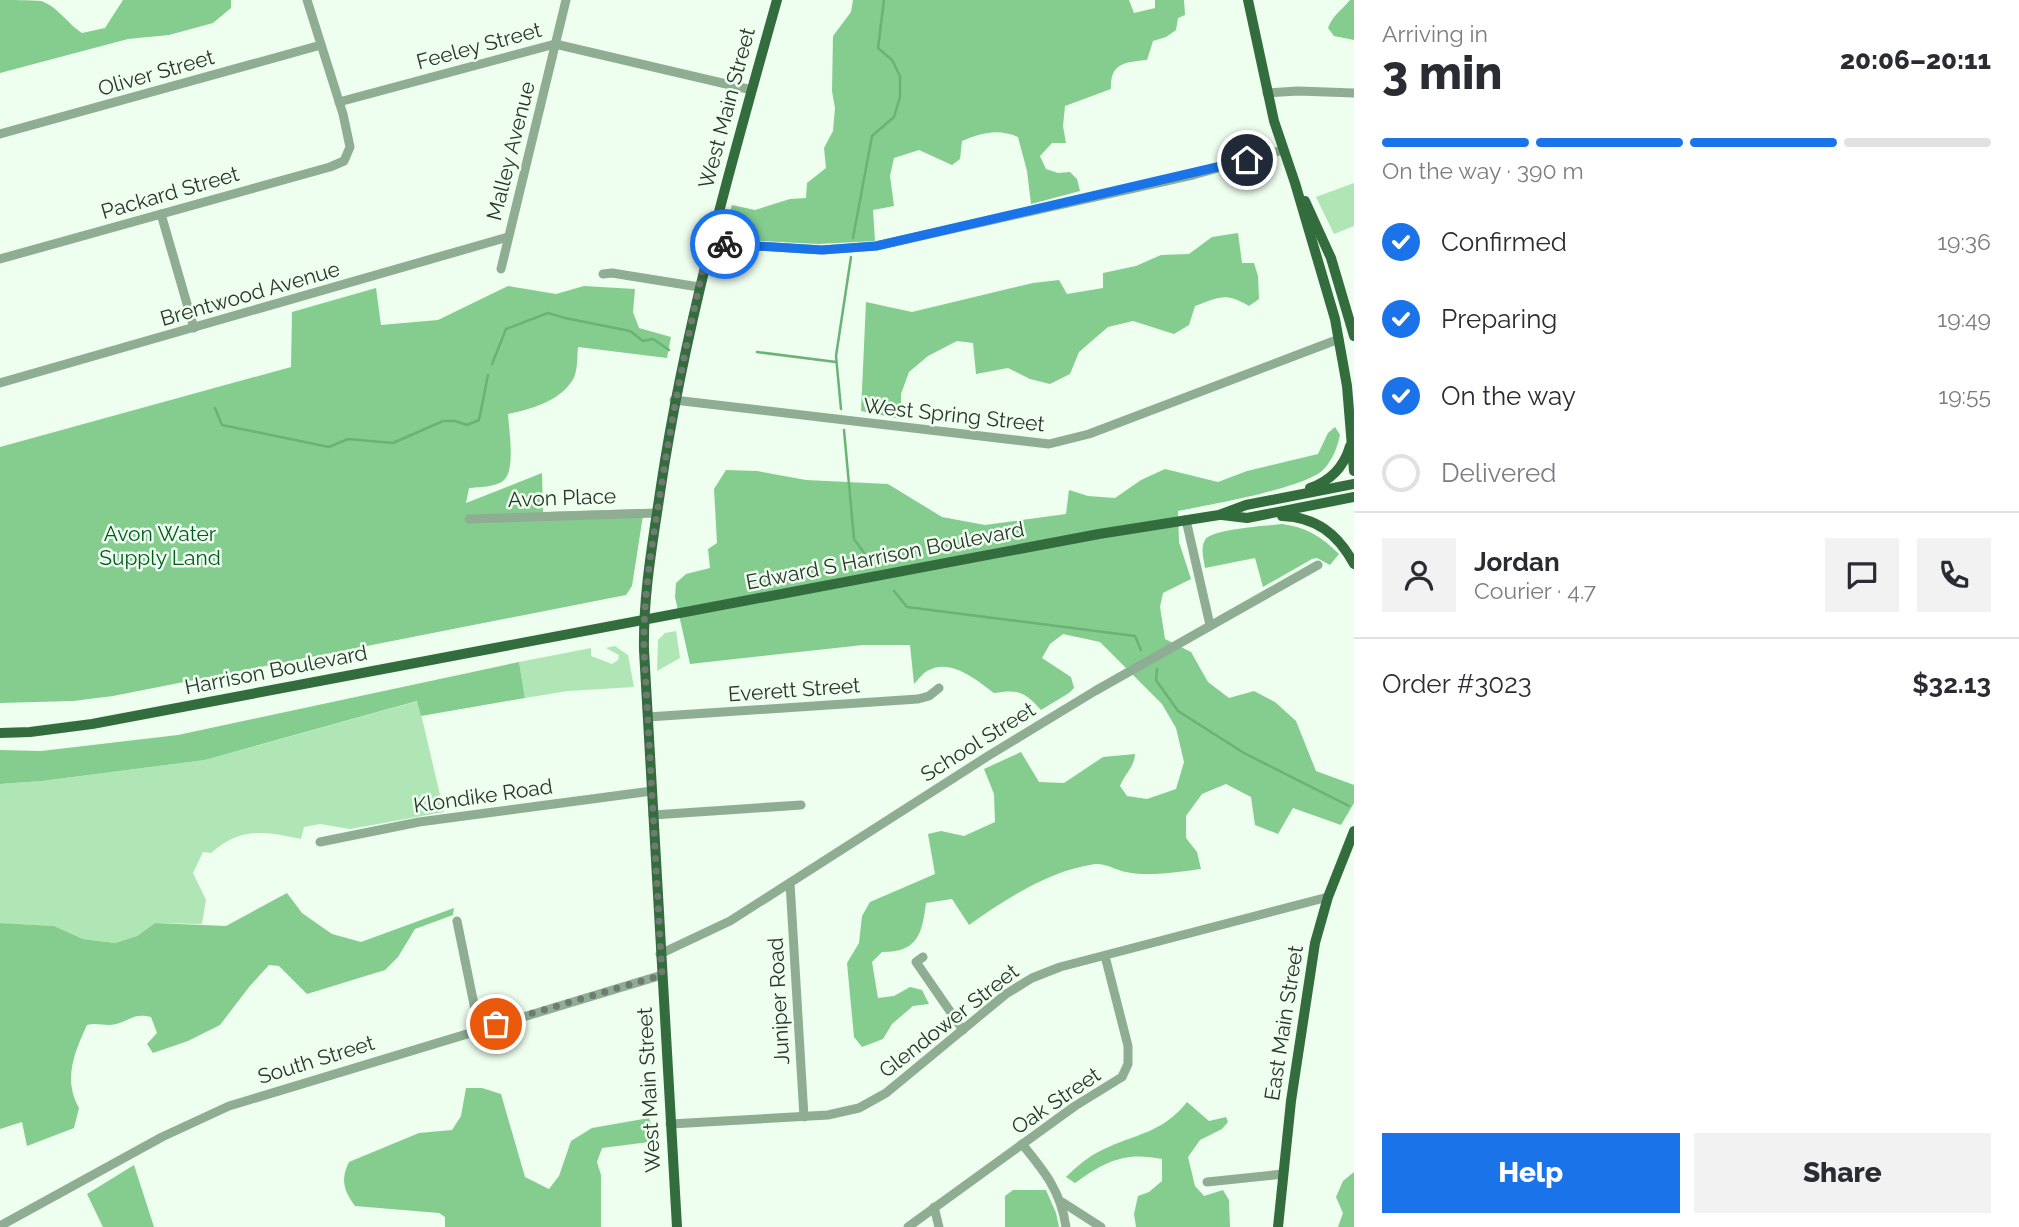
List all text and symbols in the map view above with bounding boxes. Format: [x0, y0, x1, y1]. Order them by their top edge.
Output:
street label: Feeley Street [414, 17, 544, 74]
text: Arriving in [1382, 20, 1488, 47]
street label: West Main Street [693, 25, 760, 191]
street label: Oliver Street [95, 44, 217, 101]
text: 20:06–20:11 [1840, 45, 1991, 75]
text: 3 min [1382, 46, 1502, 100]
street label: Malley Avenue [481, 79, 540, 223]
pin [1217, 130, 1277, 190]
icon: home [1228, 141, 1266, 179]
text: On the way · 390 m [1382, 157, 1584, 184]
street label: Packard Street [98, 161, 242, 224]
courier [690, 209, 760, 279]
icon: check [1382, 223, 1420, 261]
icon: bike [706, 225, 744, 263]
text: Confirmed [1441, 227, 1567, 257]
text: 19:36 [1937, 228, 1991, 255]
street label: Brentwood Avenue [157, 256, 343, 331]
icon: check [1382, 300, 1420, 338]
text: Preparing [1441, 304, 1557, 334]
text: 19:49 [1937, 305, 1991, 332]
icon: check [1382, 377, 1420, 415]
text: On the way [1441, 381, 1576, 411]
text: 19:55 [1938, 382, 1991, 409]
street label: West Spring Street [862, 393, 1046, 436]
text: Delivered [1441, 458, 1556, 488]
street label: Avon Place [507, 483, 617, 512]
street label: Edward S Harrison Boulevard [744, 516, 1026, 595]
park label: Avon Water Supply Land [99, 521, 221, 570]
button: person [1382, 538, 1456, 612]
button: chat [1825, 538, 1899, 612]
button: phone [1917, 538, 1991, 612]
text: Jordan [1474, 547, 1560, 577]
text: Courier · 4.7 [1474, 577, 1596, 604]
street label: Harrison Boulevard [182, 640, 369, 699]
text: Order #3023 [1382, 669, 1532, 699]
text: $32.13 [1912, 669, 1991, 699]
street label: Everett Street [727, 672, 861, 707]
street label: School Street [916, 696, 1040, 787]
street label: Klondike Road [412, 773, 554, 818]
street label: Juniper Road [763, 937, 794, 1065]
street label: East Main Street [1259, 944, 1308, 1102]
street label: Glendower Street [874, 958, 1023, 1083]
pin [466, 994, 526, 1054]
icon: bag [477, 1005, 515, 1043]
street label: West Main Street [632, 1007, 665, 1173]
street label: South Street [255, 1030, 377, 1089]
street label: Oak Street [1007, 1062, 1105, 1139]
button: Help [1382, 1133, 1680, 1213]
button: Share [1694, 1133, 1991, 1213]

